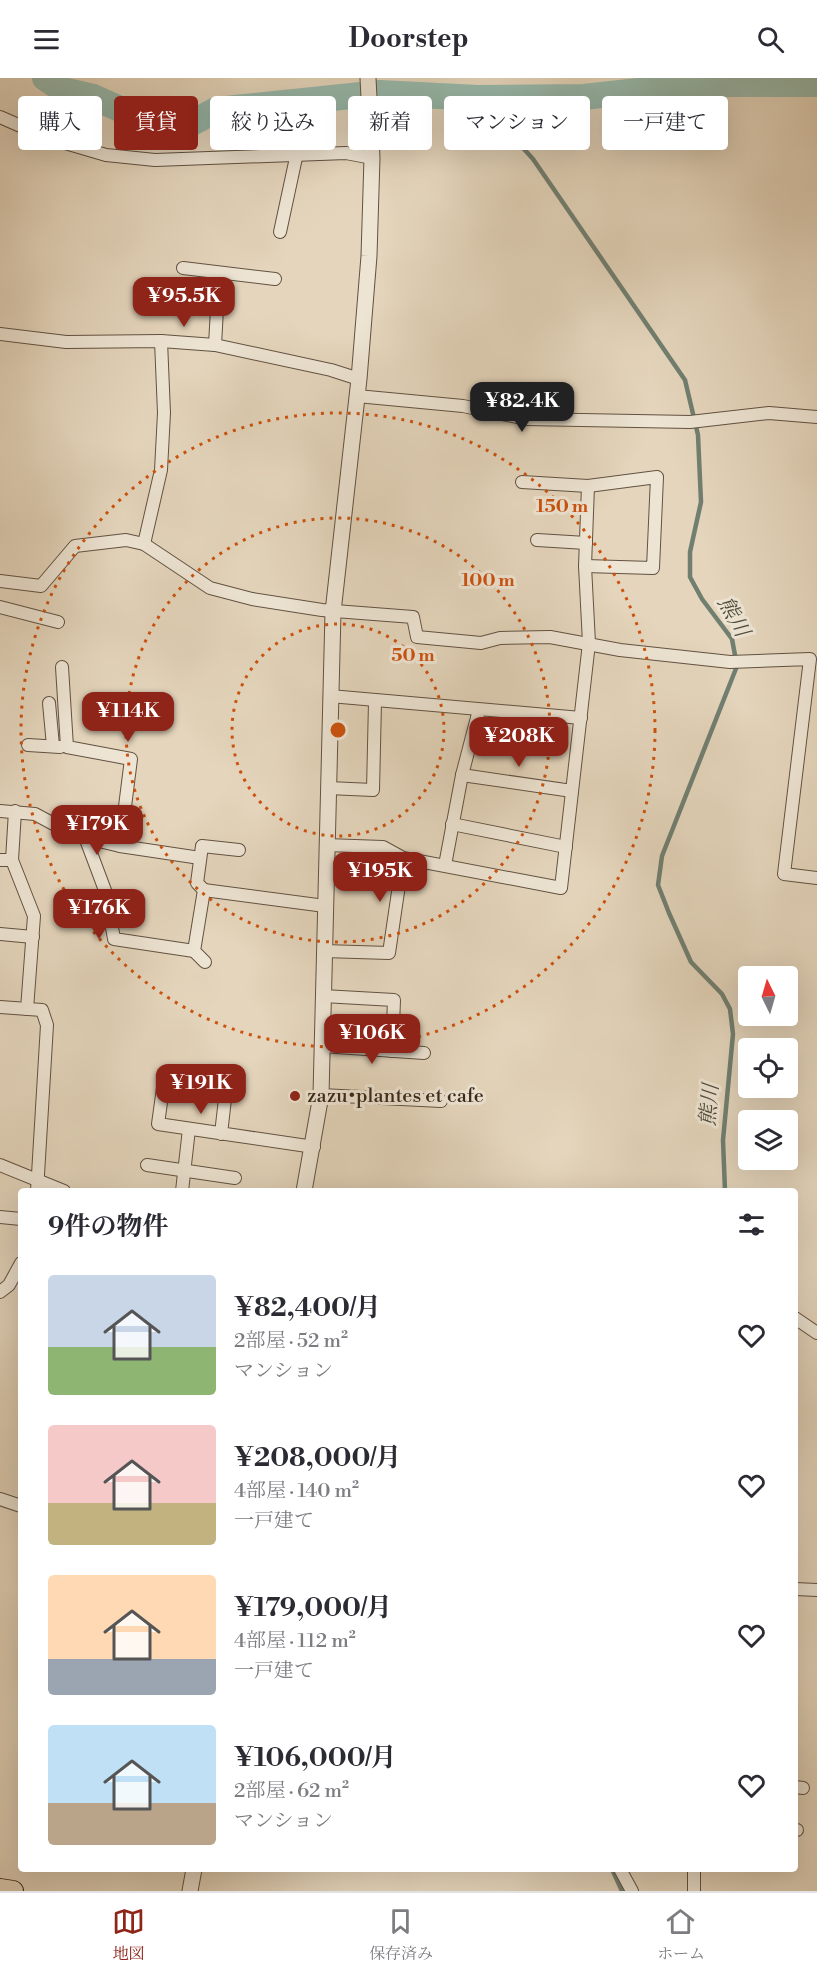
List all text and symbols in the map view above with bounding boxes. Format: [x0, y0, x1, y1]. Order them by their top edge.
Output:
text: Doorstep [348, 22, 469, 56]
icon: menu [30, 23, 63, 56]
icon: search [754, 23, 787, 56]
chip: 購入 [18, 96, 102, 150]
chip: 賃貸 [114, 96, 198, 150]
chip: 絞り込み [210, 96, 336, 150]
chip: 新着 [348, 96, 432, 150]
chip: マンション [444, 96, 590, 150]
chip: 一戸建て [602, 96, 728, 150]
pin: ¥95.5K [135, 277, 233, 328]
text: ¥95.5K [147, 284, 221, 309]
pin: ¥82.4K [473, 382, 571, 433]
text: ¥82.4K [484, 389, 560, 414]
text: 150 m [536, 495, 589, 518]
text: 100 m [461, 569, 515, 592]
water label: 熊川 [711, 592, 756, 643]
text: 50 m [391, 644, 435, 667]
pin: ¥114K [86, 692, 170, 743]
text: ¥114K [96, 699, 160, 724]
pin: ¥208K [477, 717, 561, 768]
centre of rings [328, 720, 348, 740]
text: ¥208K [483, 724, 555, 749]
pin: ¥179K [55, 805, 139, 856]
text: ¥179K [65, 812, 129, 837]
pin: ¥195K [338, 852, 422, 903]
text: ¥195K [347, 859, 413, 884]
pin: ¥176K [57, 889, 141, 940]
text: ¥176K [67, 896, 131, 921]
north arrow [738, 966, 798, 1026]
map controls [738, 966, 798, 1170]
pin: ¥106K [330, 1014, 414, 1065]
text: ¥106K [338, 1021, 406, 1046]
button: locate [738, 1038, 798, 1098]
pin: ¥191K [159, 1064, 243, 1115]
text: ¥191K [170, 1071, 232, 1096]
water label: 熊川 [695, 1081, 725, 1127]
place label: zazu•plantes et cafe [307, 1084, 484, 1109]
marker: zazu•plantes et cafe [288, 1089, 302, 1103]
button: layers [738, 1110, 798, 1170]
icon: filters [735, 1208, 768, 1241]
text: 9件の物件 [48, 1211, 168, 1243]
text: ¥82,400/月 [234, 1292, 381, 1324]
icon: home [96, 1299, 168, 1371]
icon: heart [735, 1319, 768, 1352]
text: 2部屋 · 52 m² [234, 1329, 348, 1354]
text: マンション [234, 1359, 333, 1384]
text: ¥208,000/月 [234, 1442, 401, 1474]
icon: home [96, 1449, 168, 1521]
icon: heart [735, 1469, 768, 1502]
text: 4部屋 · 140 m² [234, 1479, 359, 1504]
text: 一戸建て [234, 1509, 314, 1534]
text: ¥179,000/月 [234, 1592, 392, 1624]
icon: home [96, 1599, 168, 1671]
icon: heart [735, 1619, 768, 1652]
text: 4部屋 · 112 m² [234, 1629, 356, 1654]
text: 一戸建て [234, 1659, 314, 1684]
text: ¥106,000/月 [234, 1742, 397, 1774]
icon: home [96, 1749, 168, 1821]
icon: heart [735, 1769, 768, 1802]
text: 2部屋 · 62 m² [234, 1779, 349, 1804]
text: マンション [234, 1809, 333, 1834]
tab: 地図 [112, 1905, 145, 1964]
tab: 保存済み [369, 1905, 433, 1964]
tab: ホーム [657, 1905, 705, 1964]

